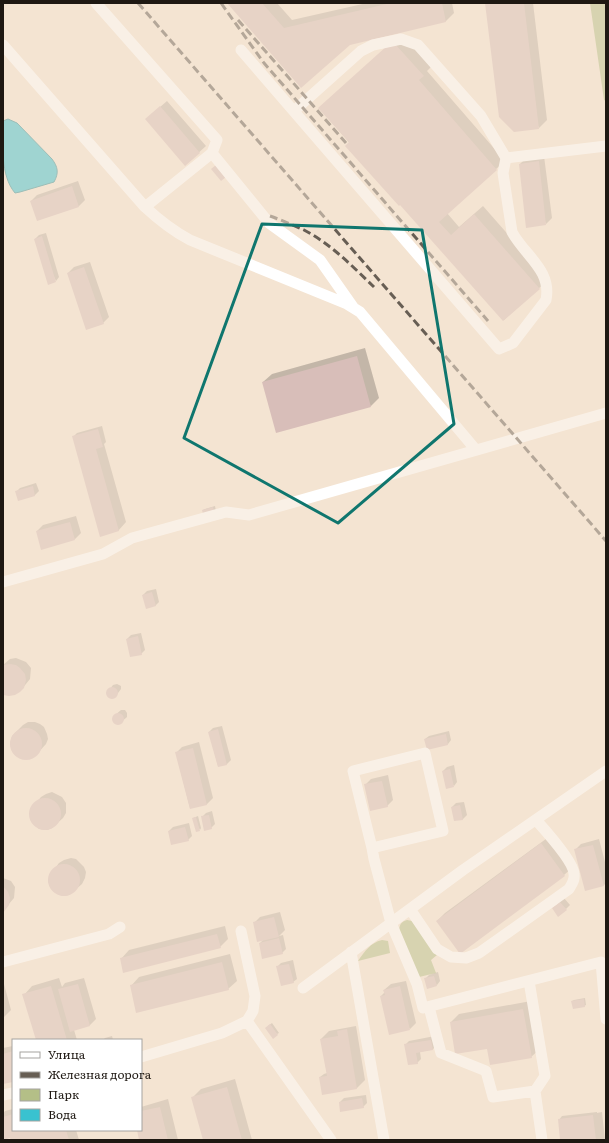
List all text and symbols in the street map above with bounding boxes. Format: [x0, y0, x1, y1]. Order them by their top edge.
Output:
legend [12, 1039, 142, 1131]
text: Улица [48, 1045, 86, 1063]
text: Железная дорога [48, 1065, 152, 1083]
text: Парк [48, 1085, 79, 1103]
text: Вода [48, 1105, 77, 1123]

